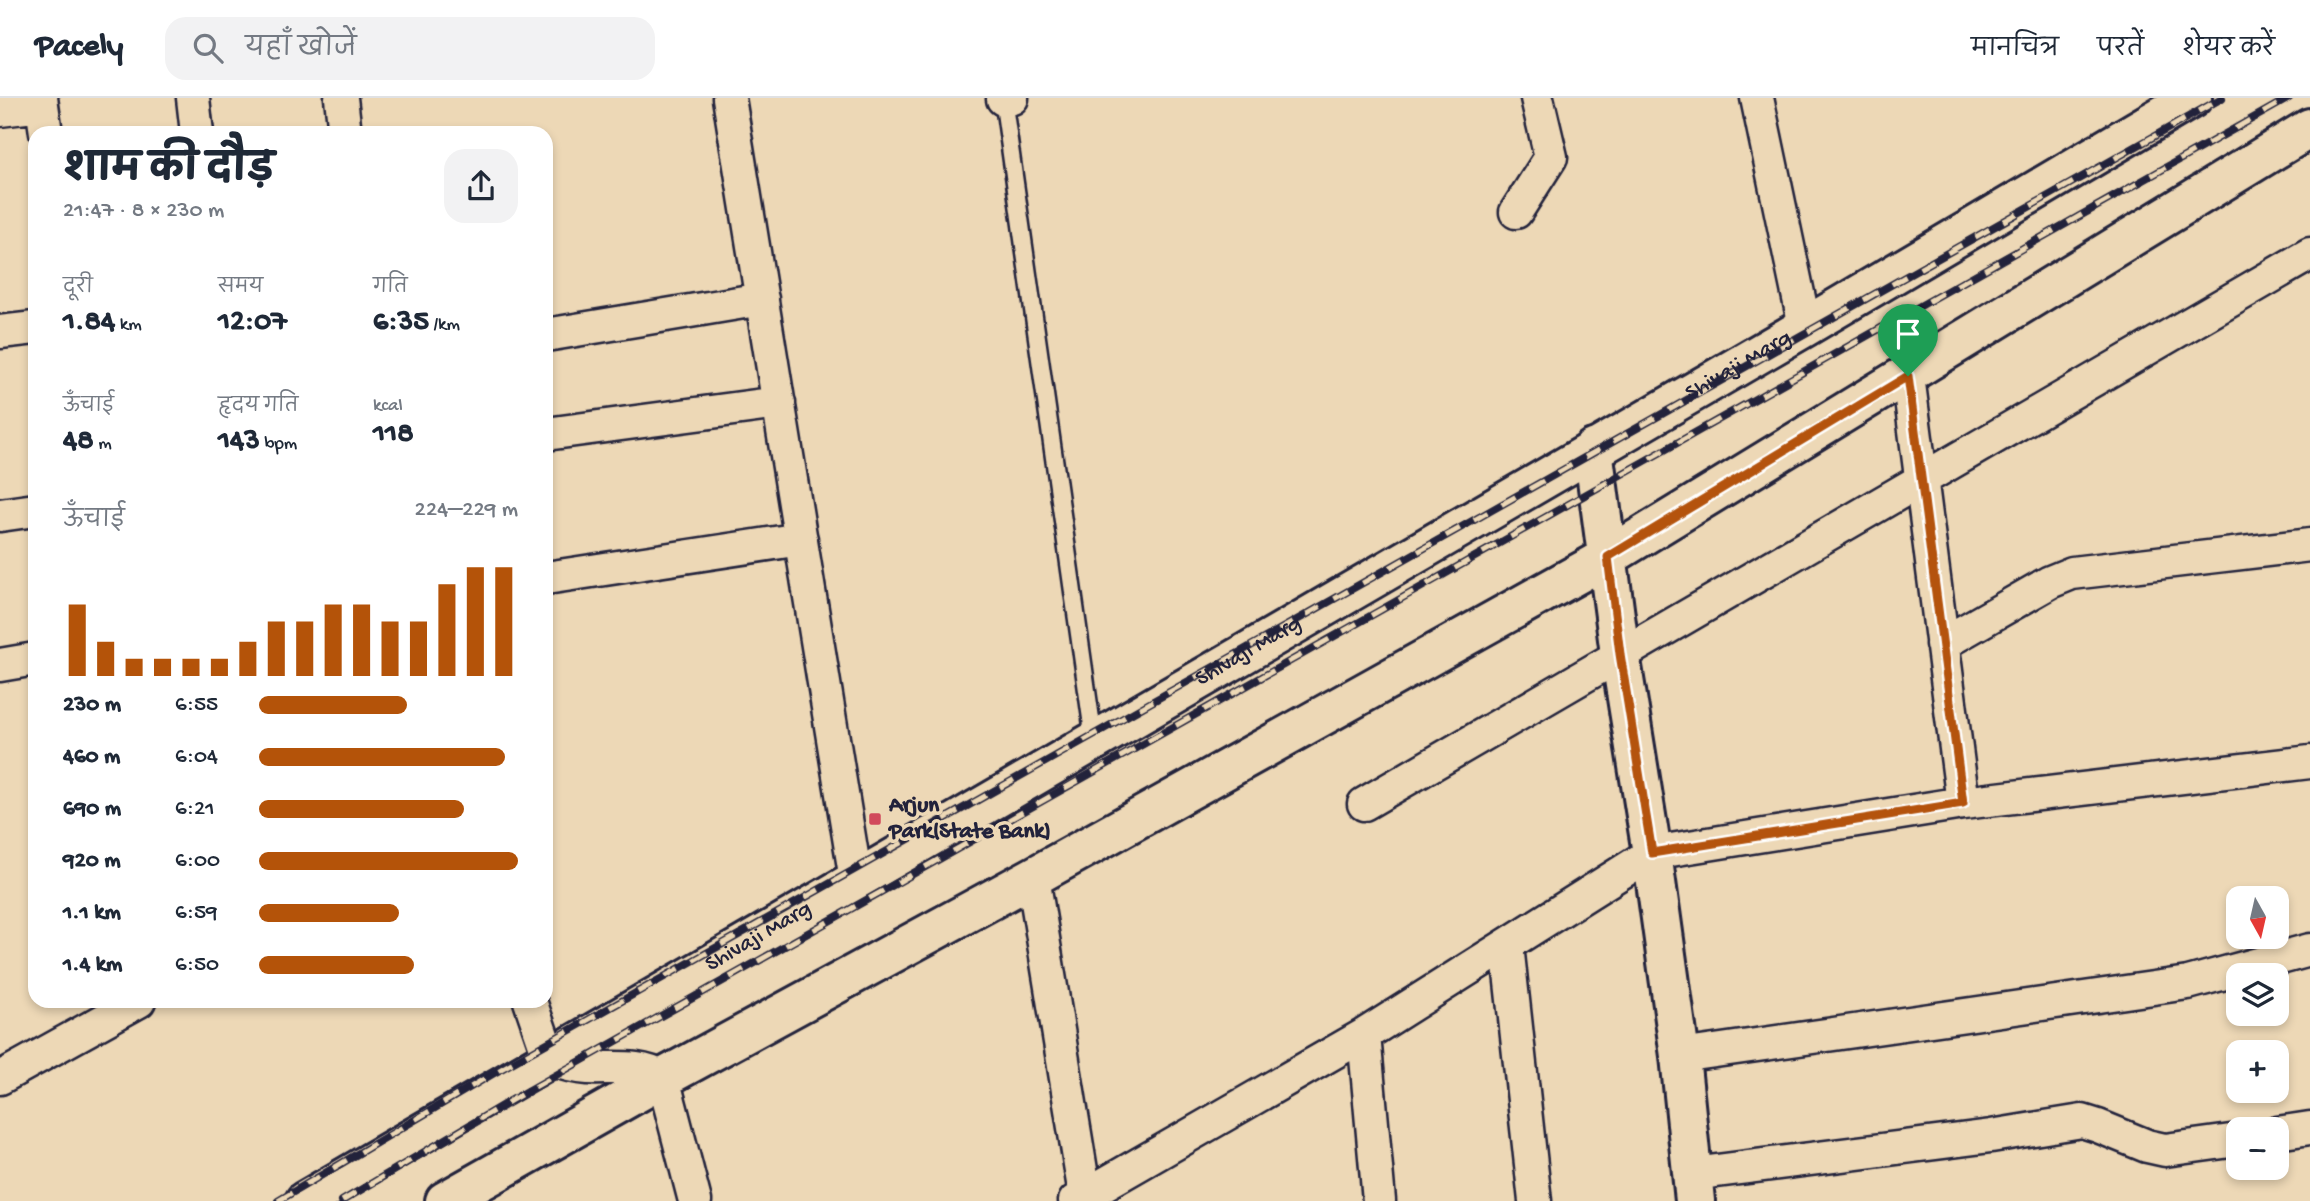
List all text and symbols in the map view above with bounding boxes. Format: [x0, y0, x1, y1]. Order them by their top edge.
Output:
search box [165, 17, 655, 80]
text: Pacely [35, 29, 123, 67]
icon: search [189, 29, 227, 67]
text: यहाँ खोजें [245, 35, 357, 66]
text: मानचित्र [1971, 36, 2059, 65]
text: परतें [2097, 36, 2144, 65]
text: शेयर करें [2182, 36, 2275, 65]
button: share [444, 149, 518, 223]
text: शाम की दौड़ [63, 150, 274, 194]
text: 21:47 · 8 × 230 m [63, 198, 224, 225]
text: दूरी [63, 277, 93, 300]
text: समय [218, 277, 263, 300]
text: गति [373, 277, 408, 300]
pin [1878, 304, 1938, 376]
text: 1.84 [63, 306, 115, 341]
text: 12:07 [218, 306, 287, 341]
text: 6:35 [373, 306, 429, 341]
text: km [115, 314, 142, 337]
text: /km [429, 314, 460, 337]
icon: arrive [1889, 315, 1927, 353]
street label: Shivaji Marg [1681, 324, 1796, 407]
text: kcal [373, 395, 403, 418]
text: ऊँचाई [63, 396, 114, 419]
text: हृदय गति [218, 396, 298, 419]
text: 118 [373, 418, 414, 453]
text: 48 [63, 425, 94, 460]
text: 143 [218, 425, 260, 460]
text: m [94, 433, 112, 456]
text: bpm [260, 433, 297, 456]
text: 224–229 m [415, 497, 518, 524]
text: ऊँचाई [63, 508, 125, 535]
street label: Shivaji Marg [1191, 610, 1306, 693]
text: 230 m [63, 692, 121, 719]
text: 6:55 [175, 692, 218, 719]
text: 460 m [63, 744, 120, 771]
text: 6:04 [175, 744, 218, 771]
place label: Arjun Park(State Bank) [887, 793, 1051, 846]
text: 690 m [63, 796, 121, 823]
text: 6:21 [175, 796, 214, 823]
marker: Arjun Park(State Bank) [867, 811, 883, 827]
text: 920 m [63, 848, 121, 875]
text: 6:00 [175, 848, 220, 875]
north arrow [2226, 886, 2289, 948]
map controls [2226, 886, 2289, 1180]
street label: Shivaji Marg [701, 895, 816, 978]
text: 1.1 km [63, 900, 121, 927]
text: 6:59 [175, 900, 218, 927]
text: 1.4 km [63, 952, 122, 979]
text: 6:50 [175, 952, 219, 979]
button: layers [2226, 963, 2289, 1026]
button: + [2226, 1040, 2289, 1103]
button: − [2226, 1117, 2289, 1180]

